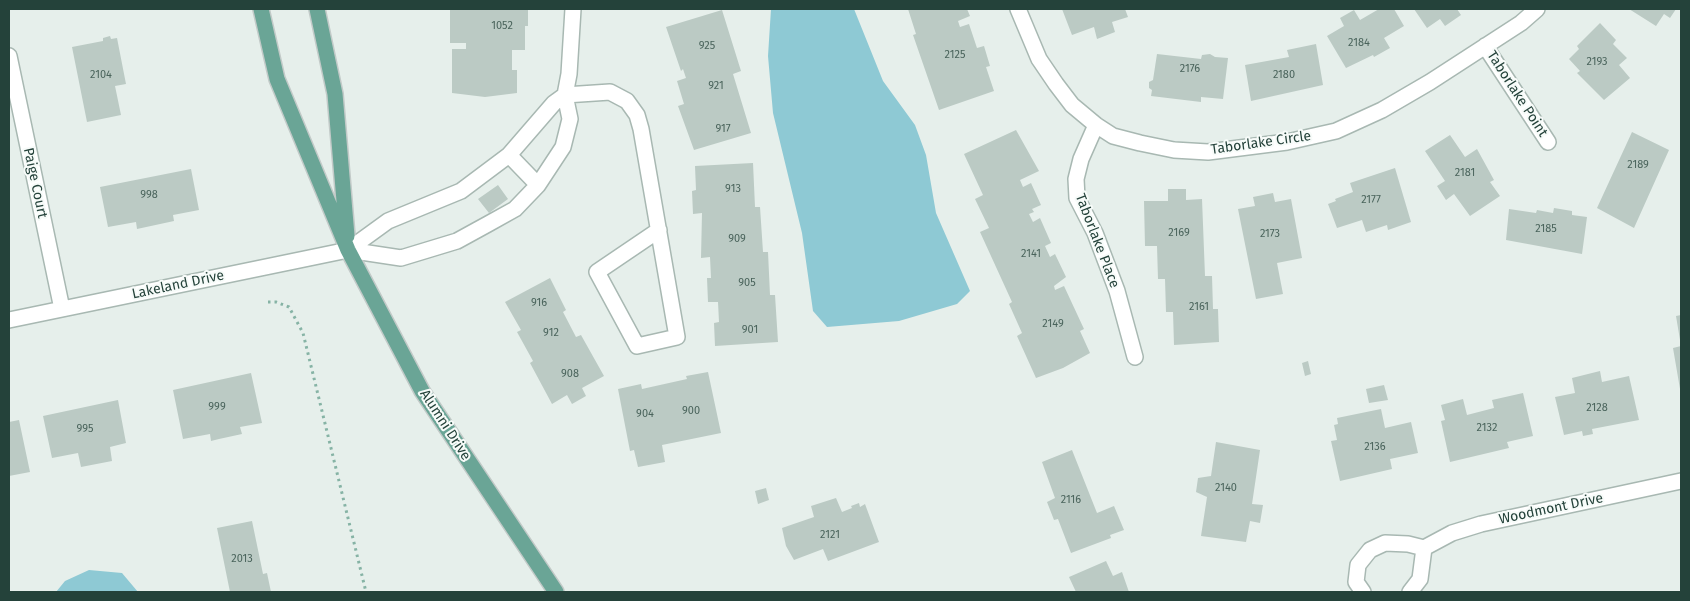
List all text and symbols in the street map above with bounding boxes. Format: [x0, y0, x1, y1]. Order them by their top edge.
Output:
house number: 1052 [491, 19, 513, 33]
house number: 2184 [1348, 36, 1370, 50]
house number: 925 [699, 39, 715, 53]
house number: 2125 [945, 48, 965, 62]
street label: Taborlake Point [1483, 48, 1551, 140]
house number: 2193 [1587, 55, 1607, 69]
house number: 2176 [1180, 62, 1200, 76]
house number: 2104 [90, 68, 112, 82]
house number: 2180 [1273, 68, 1295, 82]
house number: 921 [708, 79, 724, 93]
house number: 917 [715, 122, 731, 136]
street label: Taborlake Circle [1210, 128, 1312, 158]
street label: Paige Court [19, 146, 51, 220]
house number: 2189 [1627, 158, 1649, 172]
house number: 2181 [1455, 166, 1475, 180]
house number: 913 [725, 182, 741, 196]
house number: 998 [140, 188, 158, 202]
street label: Taborlake Place [1071, 191, 1123, 291]
house number: 2177 [1361, 193, 1381, 207]
house number: 2185 [1535, 222, 1557, 236]
house number: 2169 [1168, 226, 1190, 240]
house number: 2173 [1260, 227, 1280, 241]
house number: 909 [728, 232, 746, 246]
house number: 2141 [1021, 247, 1041, 261]
street label: Lakeland Drive [130, 267, 226, 303]
house number: 905 [738, 276, 756, 290]
house number: 916 [531, 296, 547, 310]
house number: 2161 [1189, 300, 1209, 314]
house number: 2149 [1042, 317, 1064, 331]
house number: 901 [742, 323, 758, 337]
house number: 912 [543, 326, 559, 340]
house number: 908 [561, 367, 579, 381]
street label: Alumni Drive [416, 386, 474, 464]
house number: 999 [208, 400, 226, 414]
house number: 2128 [1586, 401, 1608, 415]
house number: 900 [682, 404, 700, 418]
house number: 904 [636, 407, 654, 421]
house number: 2132 [1477, 421, 1497, 435]
house number: 995 [76, 422, 94, 436]
house number: 2136 [1364, 440, 1386, 454]
house number: 2140 [1215, 481, 1237, 495]
street label: Woodmont Drive [1497, 490, 1605, 528]
house number: 2116 [1061, 493, 1081, 507]
house number: 2121 [820, 528, 840, 542]
house number: 2013 [231, 552, 253, 566]

